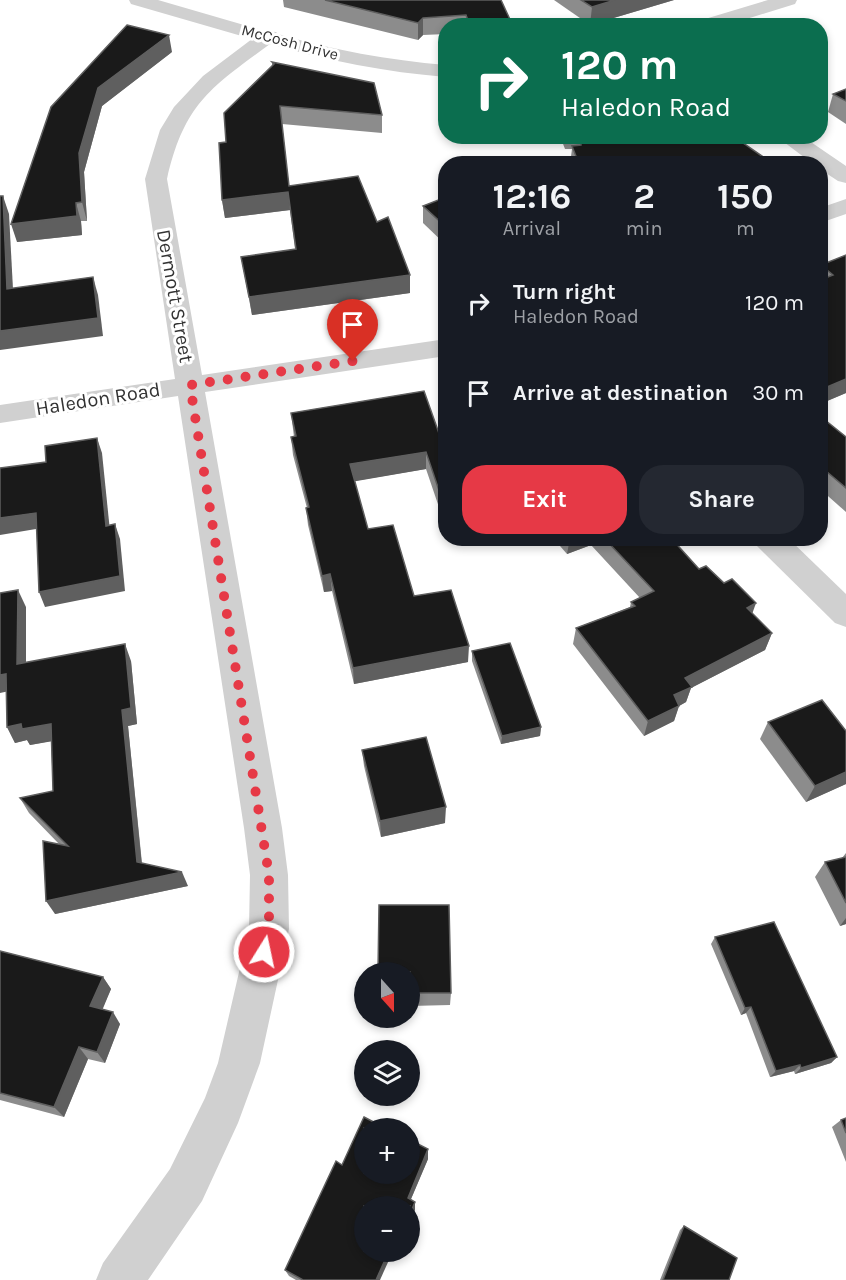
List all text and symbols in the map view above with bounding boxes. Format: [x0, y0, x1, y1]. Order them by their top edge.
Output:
street label: McCosh Drive [239, 20, 341, 64]
text: 120 m [561, 40, 678, 90]
icon: right [462, 42, 540, 120]
text: Haledon Road [561, 91, 731, 123]
text: 12:16 [492, 175, 571, 217]
text: 2 [633, 175, 655, 217]
text: 150 [717, 175, 774, 217]
text: Arrival [503, 217, 561, 240]
text: min [626, 217, 663, 240]
text: m [736, 217, 755, 240]
street label: Dermott Street [152, 228, 198, 365]
text: Turn right [513, 279, 616, 305]
icon: right [462, 287, 495, 320]
text: 120 m [745, 290, 804, 316]
pin [327, 299, 378, 361]
text: Haledon Road [513, 305, 639, 328]
icon: arrive [336, 308, 369, 341]
icon: arrive [462, 377, 495, 410]
street label: Haledon Road [34, 378, 162, 420]
text: Arrive at destination [513, 380, 728, 406]
text: 30 m [752, 380, 804, 406]
button: Exit [462, 465, 627, 534]
button: Share [639, 465, 804, 534]
position arrow [232, 920, 296, 984]
north arrow [354, 962, 420, 1028]
map controls [354, 962, 420, 1262]
button: layers [354, 1040, 420, 1106]
button: + [354, 1118, 420, 1184]
button: − [354, 1196, 420, 1262]

